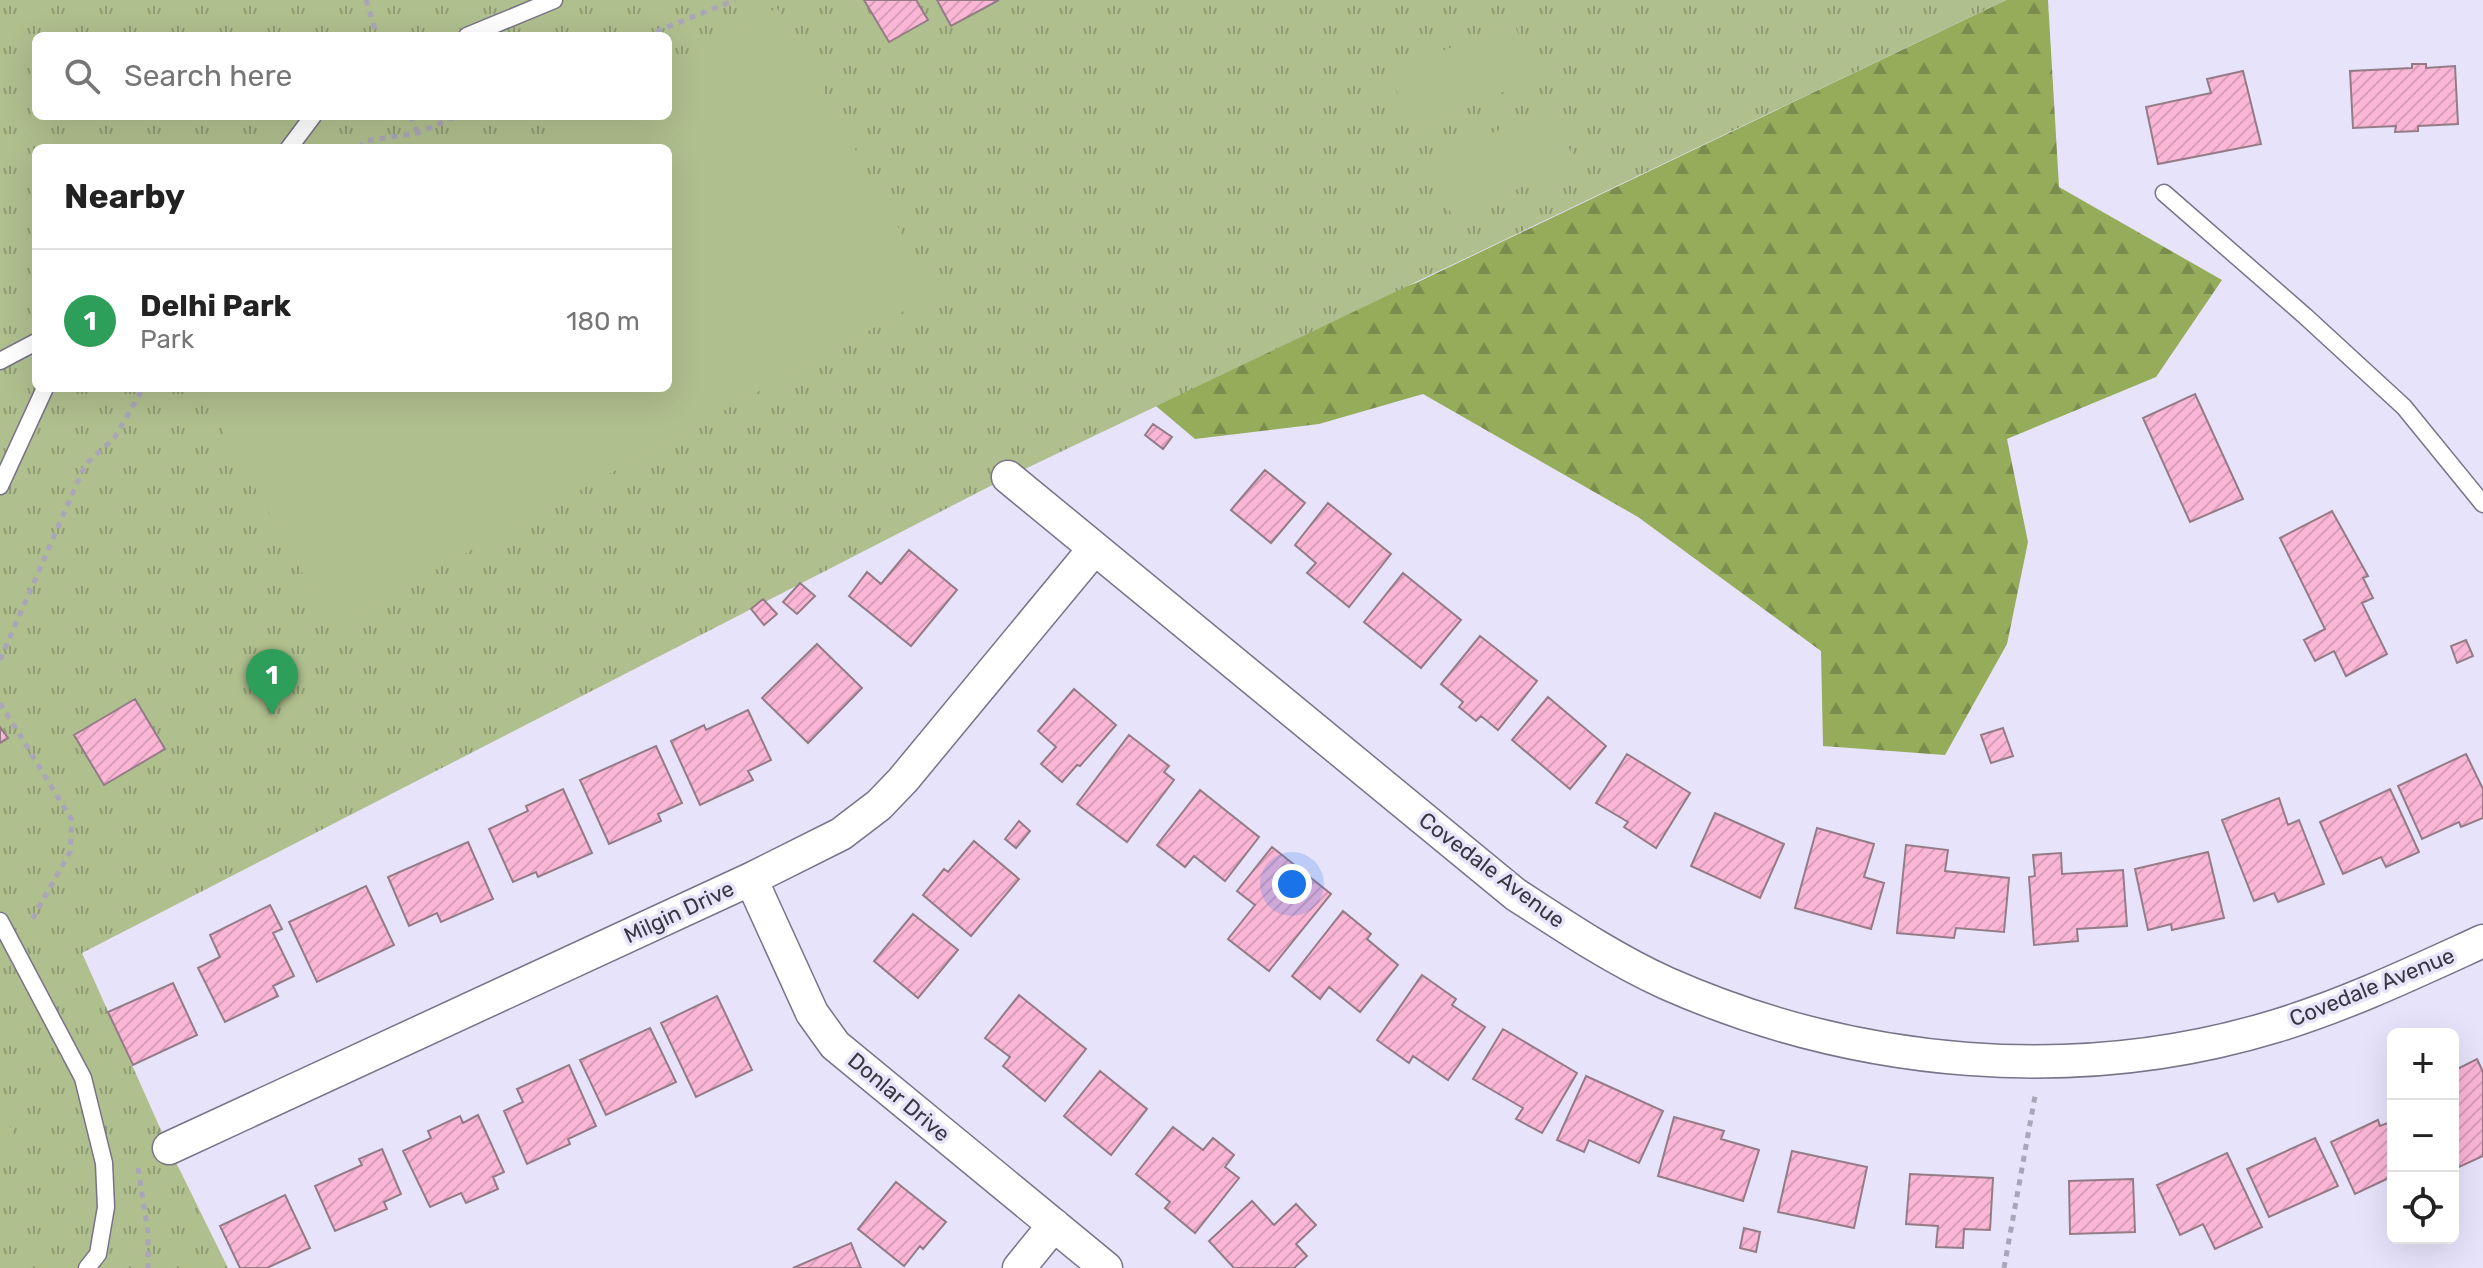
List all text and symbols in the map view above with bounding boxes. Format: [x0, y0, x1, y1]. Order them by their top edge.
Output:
search box [32, 32, 672, 120]
icon: search [60, 54, 104, 98]
text: Search here [124, 58, 292, 94]
text: Nearby [64, 176, 185, 217]
text: Delhi Park [140, 288, 291, 324]
text: 1 [84, 306, 96, 337]
text: 180 m [566, 306, 640, 337]
text: Park [140, 324, 194, 355]
pin: 1 [246, 649, 298, 715]
street label: Covedale Avenue [1414, 806, 1570, 934]
your location [1272, 864, 1312, 904]
street label: Milgin Drive [620, 875, 738, 949]
street label: Covedale Avenue [2285, 942, 2459, 1032]
map controls [2387, 1028, 2459, 1244]
button: + [2387, 1028, 2459, 1100]
street label: Donlar Drive [843, 1047, 955, 1147]
button: − [2387, 1100, 2459, 1172]
button: locate [2387, 1172, 2459, 1244]

